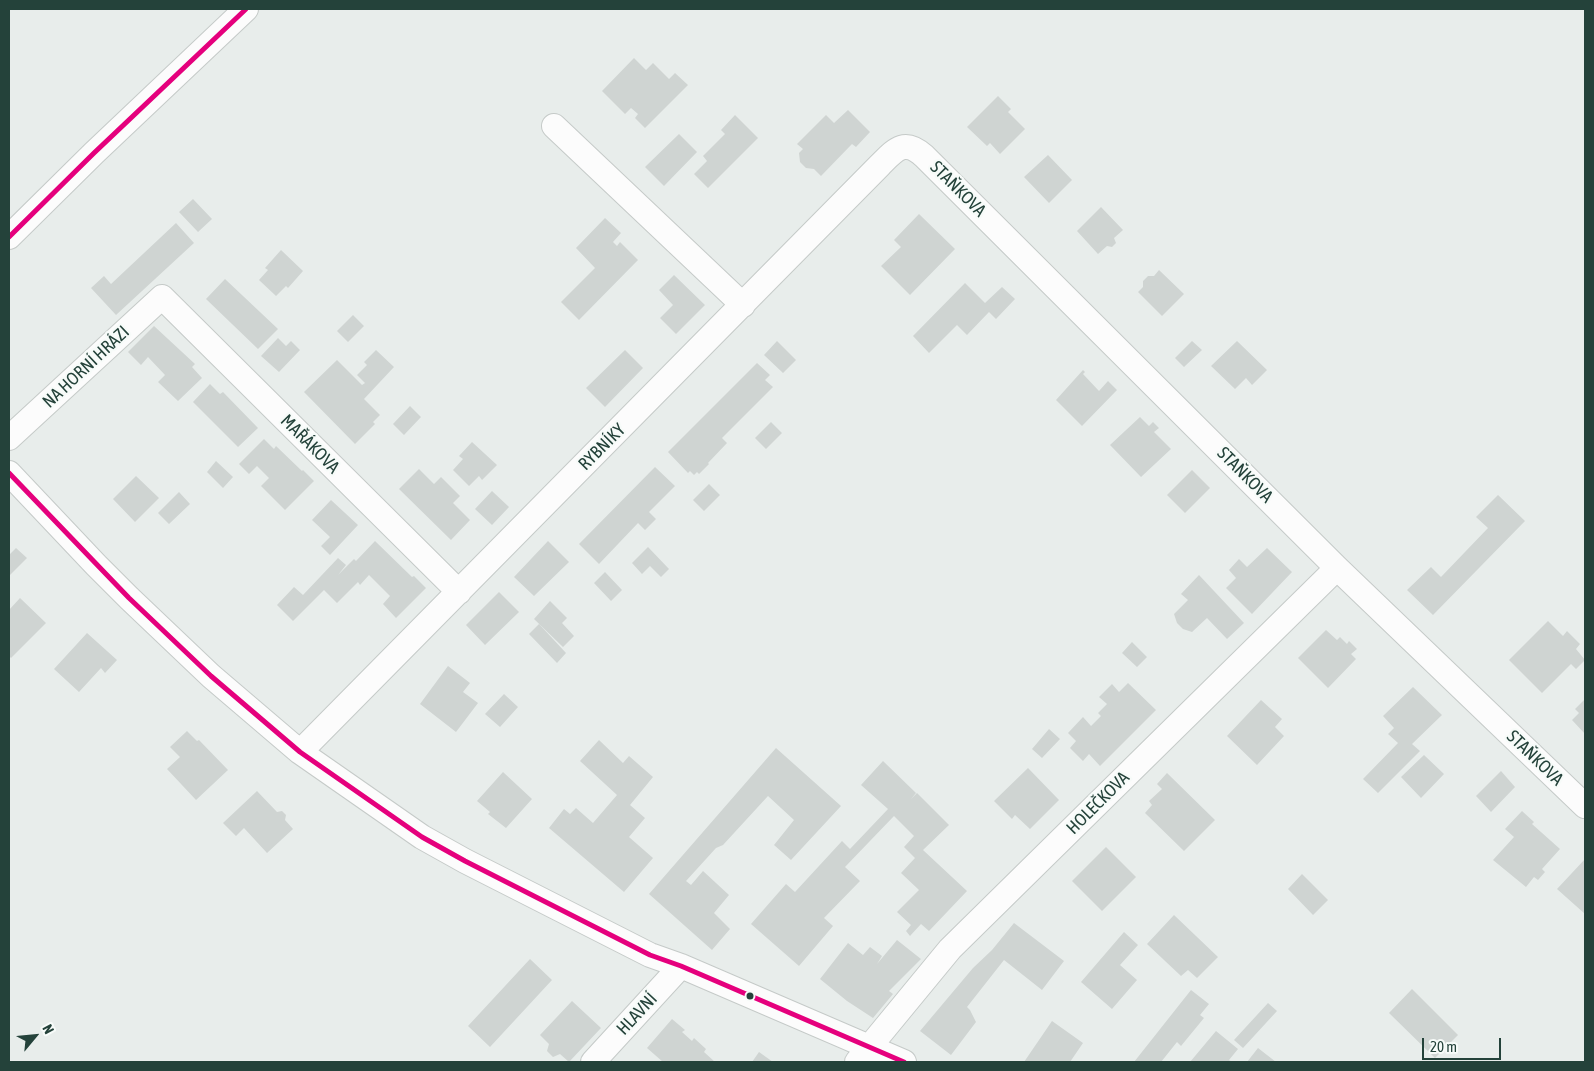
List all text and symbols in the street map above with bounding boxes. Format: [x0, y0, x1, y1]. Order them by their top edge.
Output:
street label: STAŇKOVA [926, 157, 990, 221]
street label: NA HORNÍ HRÁZI [38, 321, 134, 413]
street label: MAŘÁKOVA [276, 410, 344, 478]
street label: RYBNÍKY [574, 419, 630, 475]
street label: STAŇKOVA [1213, 443, 1277, 507]
street label: STAŇKOVA [1502, 726, 1568, 790]
street label: HOLEČKOVA [1062, 767, 1134, 839]
street label: HLAVNÍ [612, 988, 662, 1040]
unlabelled marker [745, 991, 755, 1001]
north arrow [10, 1011, 60, 1061]
text: N [39, 1022, 57, 1036]
scale bar [1424, 1028, 1503, 1060]
text: 20 m [1430, 1038, 1457, 1055]

